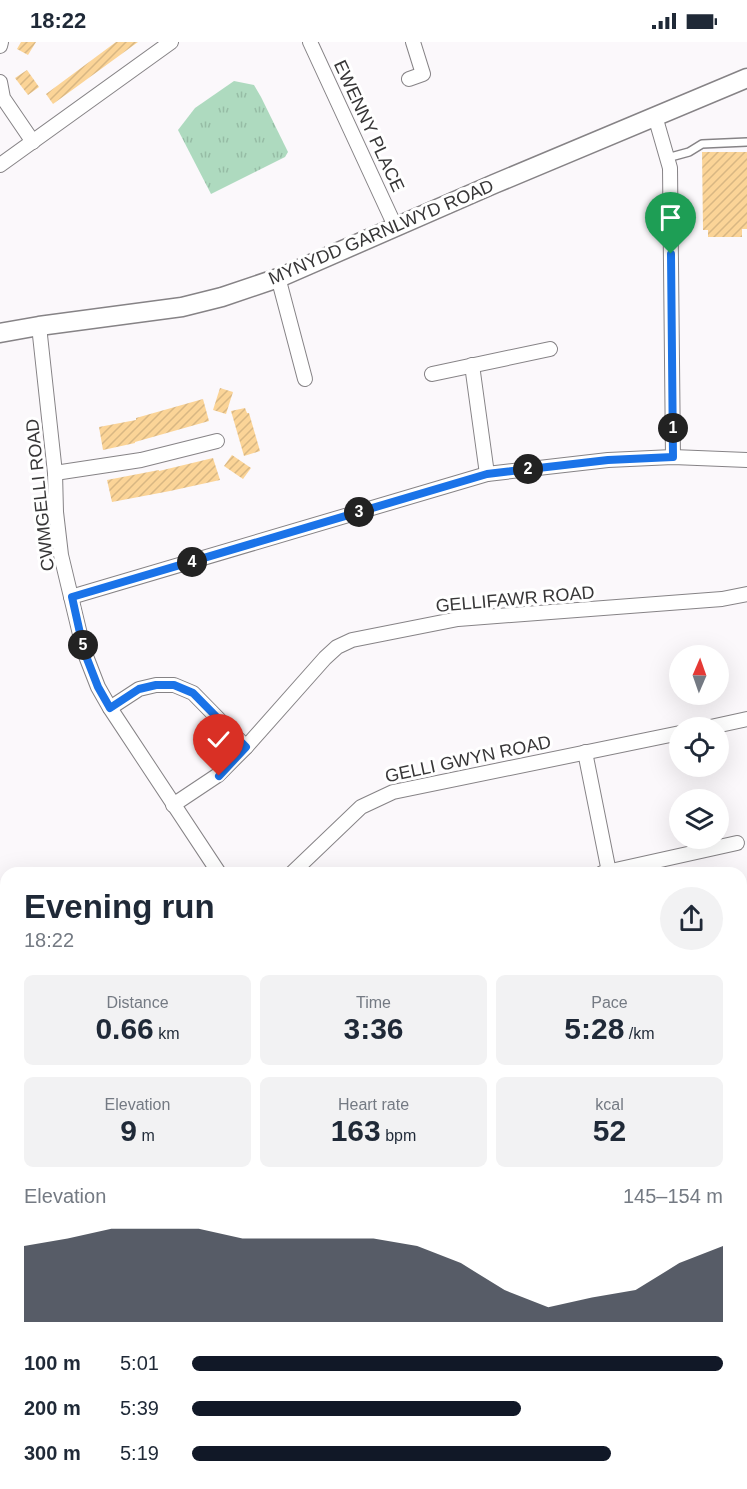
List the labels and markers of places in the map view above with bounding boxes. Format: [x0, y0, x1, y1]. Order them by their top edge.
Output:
pin [645, 192, 696, 254]
pin: 1 [658, 413, 688, 443]
pin: 2 [513, 454, 543, 484]
pin: 3 [344, 497, 374, 527]
pin: 4 [177, 547, 207, 577]
pin: 5 [68, 630, 98, 660]
pin [193, 714, 244, 776]

